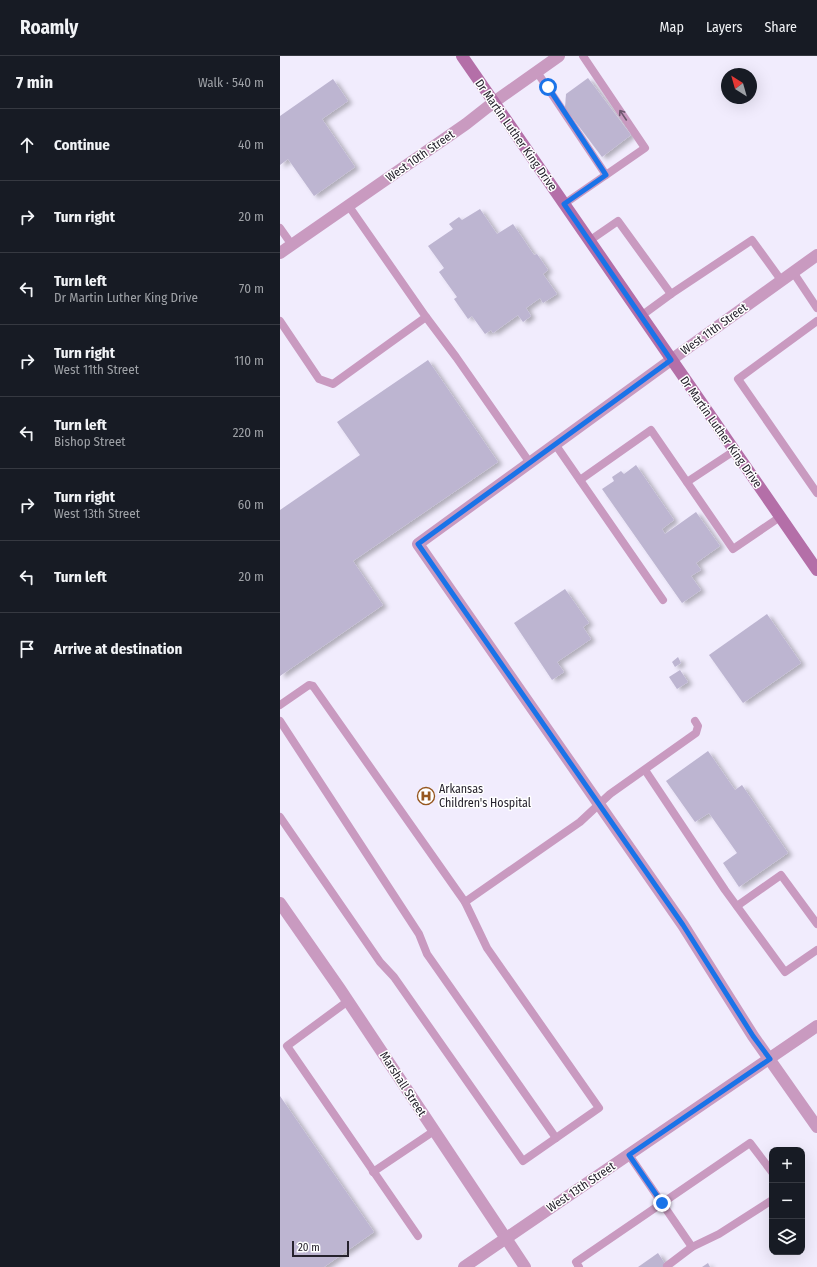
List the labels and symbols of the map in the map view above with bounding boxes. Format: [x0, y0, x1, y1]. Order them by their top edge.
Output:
north arrow [721, 68, 757, 104]
street label: Dr Martin Luther King Drive [472, 77, 560, 193]
route start [539, 78, 557, 96]
one-way arrow [619, 110, 627, 121]
street label: West 10th Street [383, 127, 457, 185]
street label: West 11th Street [678, 300, 750, 358]
street label: Dr Martin Luther King Drive [677, 374, 765, 490]
place label: Arkansas Children's Hospital [439, 782, 531, 810]
hospital icon: Arkansas Children's Hospital [416, 786, 436, 806]
street label: Marshall Street [377, 1049, 429, 1119]
street label: West 13th Street [544, 1159, 618, 1215]
route end [653, 1194, 671, 1212]
scale bar [292, 1239, 349, 1258]

